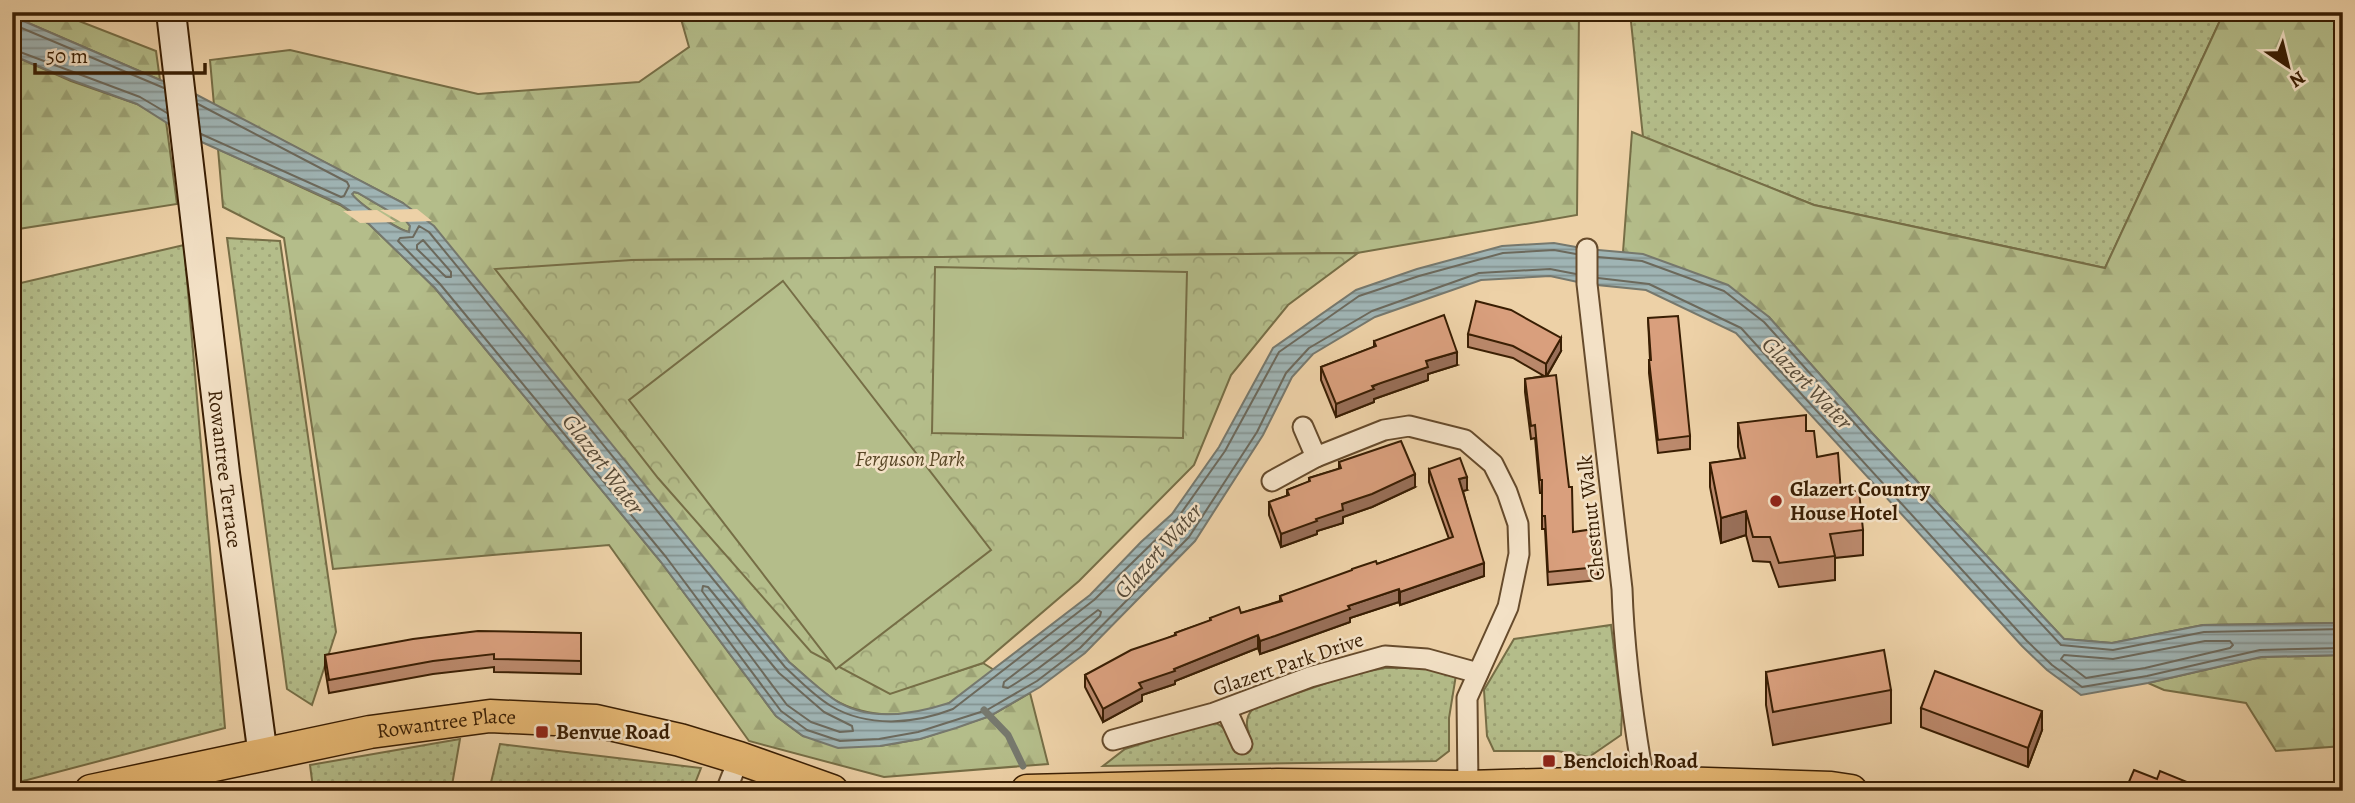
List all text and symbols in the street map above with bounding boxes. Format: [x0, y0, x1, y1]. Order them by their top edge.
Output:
scale bar [35, 32, 205, 76]
north arrow [2254, 32, 2324, 102]
text: 50 m [46, 42, 88, 70]
text: N [2284, 64, 2310, 94]
water label: Glazert Water [1755, 330, 1860, 437]
street label: Rowantree Terrace [201, 388, 249, 550]
water label: Glazert Water [555, 407, 652, 522]
park label: Ferguson Park [855, 445, 965, 473]
street label: Chestnut Walk [1570, 453, 1612, 582]
place label: Glazert Country House Hotel [1790, 475, 1931, 527]
marker: Glazert Country House Hotel [1768, 493, 1784, 509]
water label: Glazert Water [1107, 496, 1210, 605]
street label: Glazert Park Drive [1209, 625, 1367, 703]
street label: Rowantree Place [375, 702, 517, 745]
place label: Benvue Road [556, 718, 671, 746]
marker: Benvue Road [534, 724, 550, 740]
place label: Bencloich Road [1563, 747, 1699, 775]
marker: Bencloich Road [1541, 753, 1557, 769]

